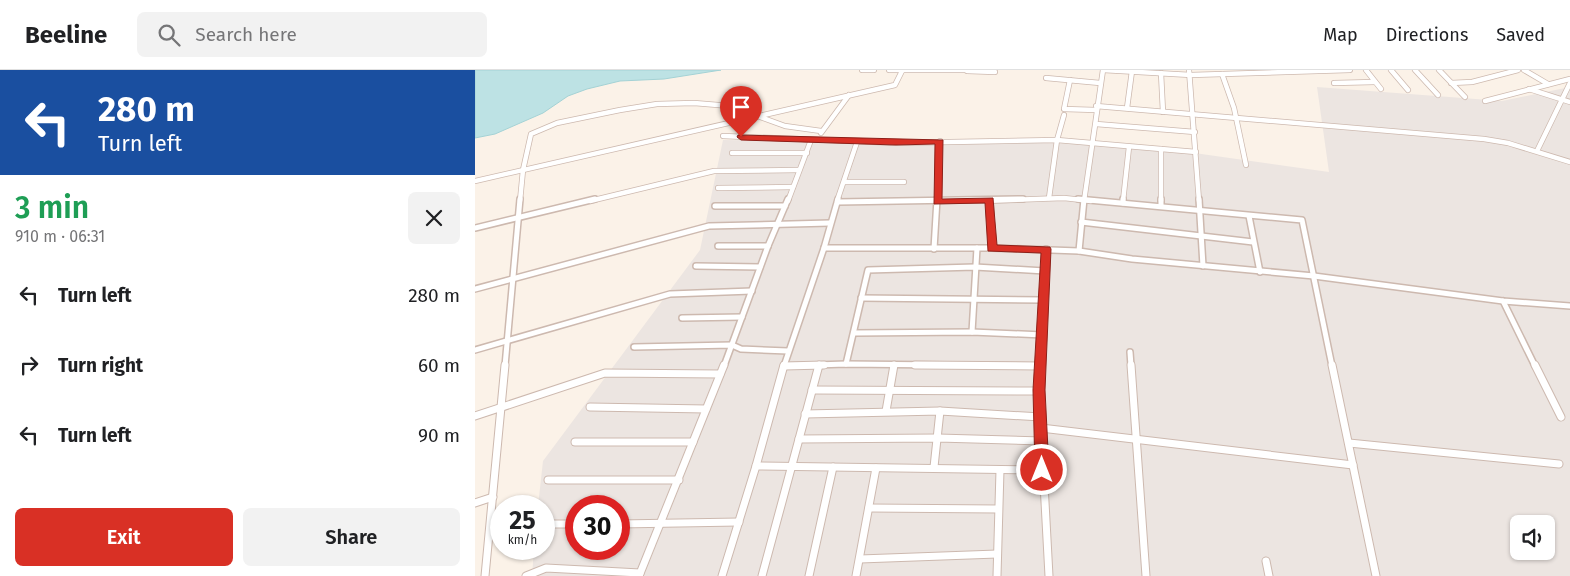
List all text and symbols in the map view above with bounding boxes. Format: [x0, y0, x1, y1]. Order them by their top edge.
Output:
search box [137, 12, 487, 57]
text: Beeline [25, 21, 107, 49]
icon: search [155, 21, 183, 49]
text: Search here [195, 23, 297, 46]
text: Map [1323, 24, 1358, 46]
text: Directions [1386, 24, 1468, 46]
text: Saved [1496, 24, 1545, 46]
pin [720, 86, 762, 137]
text: 280 m [98, 88, 195, 130]
icon: left [15, 90, 80, 155]
icon: arrive [727, 93, 755, 121]
text: Turn left [98, 130, 182, 157]
text: 3 min [15, 190, 89, 226]
button: close [408, 192, 460, 244]
text: 910 m · 06:31 [15, 227, 105, 246]
icon: left [15, 281, 43, 309]
text: Turn left [58, 284, 132, 307]
text: 280 m [408, 284, 460, 307]
icon: right [15, 351, 43, 379]
text: Turn right [58, 354, 143, 377]
text: 60 m [418, 354, 460, 377]
icon: left [15, 421, 43, 449]
text: Turn left [58, 424, 132, 447]
text: 90 m [418, 424, 460, 447]
position arrow [1015, 443, 1067, 495]
speed limit sign: 30 [565, 495, 630, 560]
text: 25 [509, 506, 536, 536]
button: Exit [15, 508, 233, 566]
button: Share [243, 508, 460, 566]
map controls [1510, 515, 1555, 560]
button: sound [1510, 515, 1555, 560]
text: km/h [508, 533, 537, 547]

